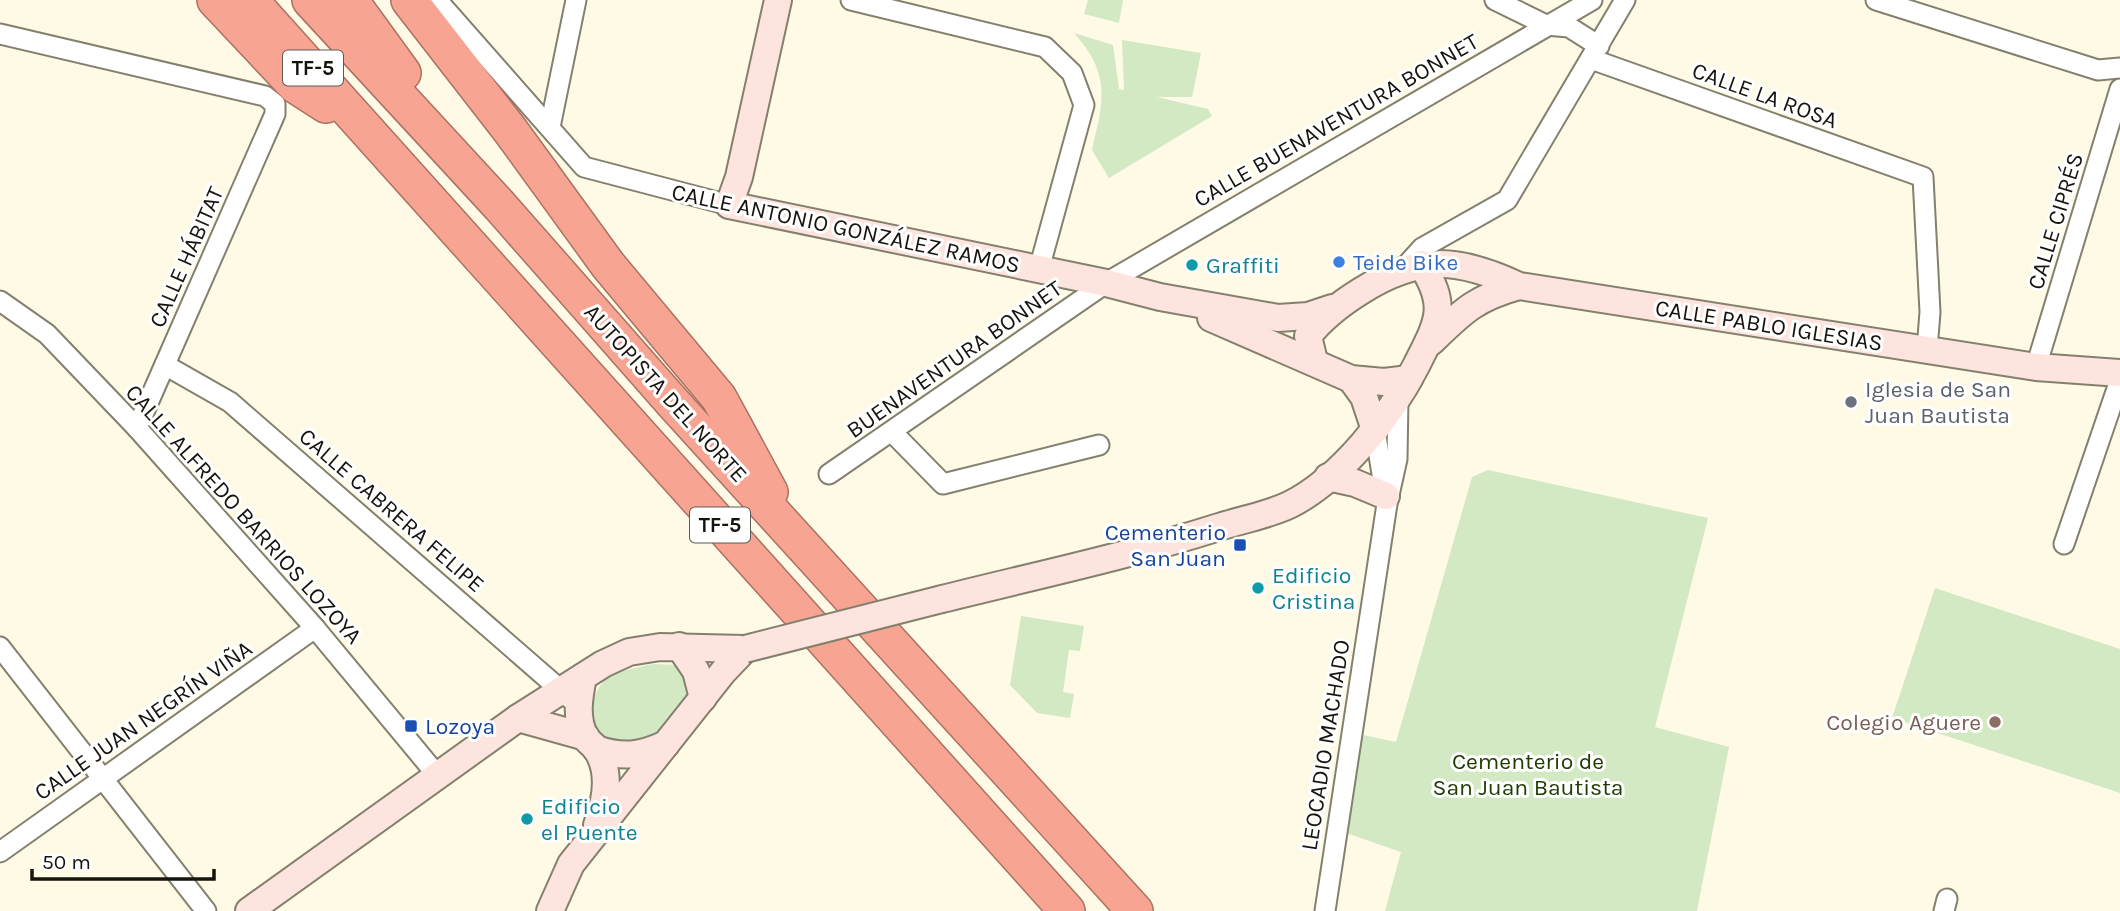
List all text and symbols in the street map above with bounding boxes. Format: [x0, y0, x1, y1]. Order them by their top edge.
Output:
street label: CALLE BUENAVENTURA BONNET [1189, 28, 1484, 213]
road number: TF-5 [283, 50, 343, 86]
street label: CALLE LA ROSA [1688, 57, 1841, 134]
street label: CALLE CIPRÉS [2022, 150, 2089, 293]
street label: CALLE ANTONIO GONZÁLEZ RAMOS [669, 178, 1023, 279]
street label: CALLE HÁBITAT [143, 182, 230, 332]
place label: Teide Bike [1353, 249, 1458, 276]
place label: Graffiti [1206, 252, 1280, 279]
marker: Teide Bike [1331, 254, 1347, 270]
marker: Graffiti [1184, 257, 1200, 273]
street label: BUENAVENTURA BONNET [841, 275, 1067, 444]
street label: CALLE PABLO IGLESIAS [1653, 294, 1885, 357]
street label: AUTOPISTA DEL NORTE [579, 299, 753, 488]
place label: Iglesia de San Juan Bautista [1865, 376, 2011, 429]
street label: CALLE ALFREDO BARRIOS LOZOYA [120, 379, 367, 650]
marker: Iglesia de San Juan Bautista [1843, 394, 1859, 410]
street label: CALLE CABRERA FELIPE [294, 423, 490, 598]
road number: TF-5 [690, 508, 750, 542]
place label: Cementerio San Juan [1105, 519, 1226, 572]
marker: Cementerio San Juan [1232, 537, 1248, 553]
place label: Edificio Cristina [1272, 562, 1355, 615]
marker: Edificio Cristina [1250, 580, 1266, 596]
street label: CALLE JUAN NEGRÍN VIÑA [29, 635, 257, 806]
street label: LEOCADIO MACHADO [1295, 638, 1356, 852]
place label: Colegio Aguere [1826, 709, 1981, 736]
place label: Lozoya [425, 713, 495, 740]
marker: Colegio Aguere [1987, 714, 2003, 730]
marker: Lozoya [403, 718, 419, 734]
park label: Cementerio de San Juan Bautista [1433, 748, 1623, 801]
place label: Edificio el Puente [541, 793, 638, 846]
marker: Edificio el Puente [519, 811, 535, 827]
scale bar [32, 838, 214, 882]
text: 50 m [42, 850, 91, 874]

